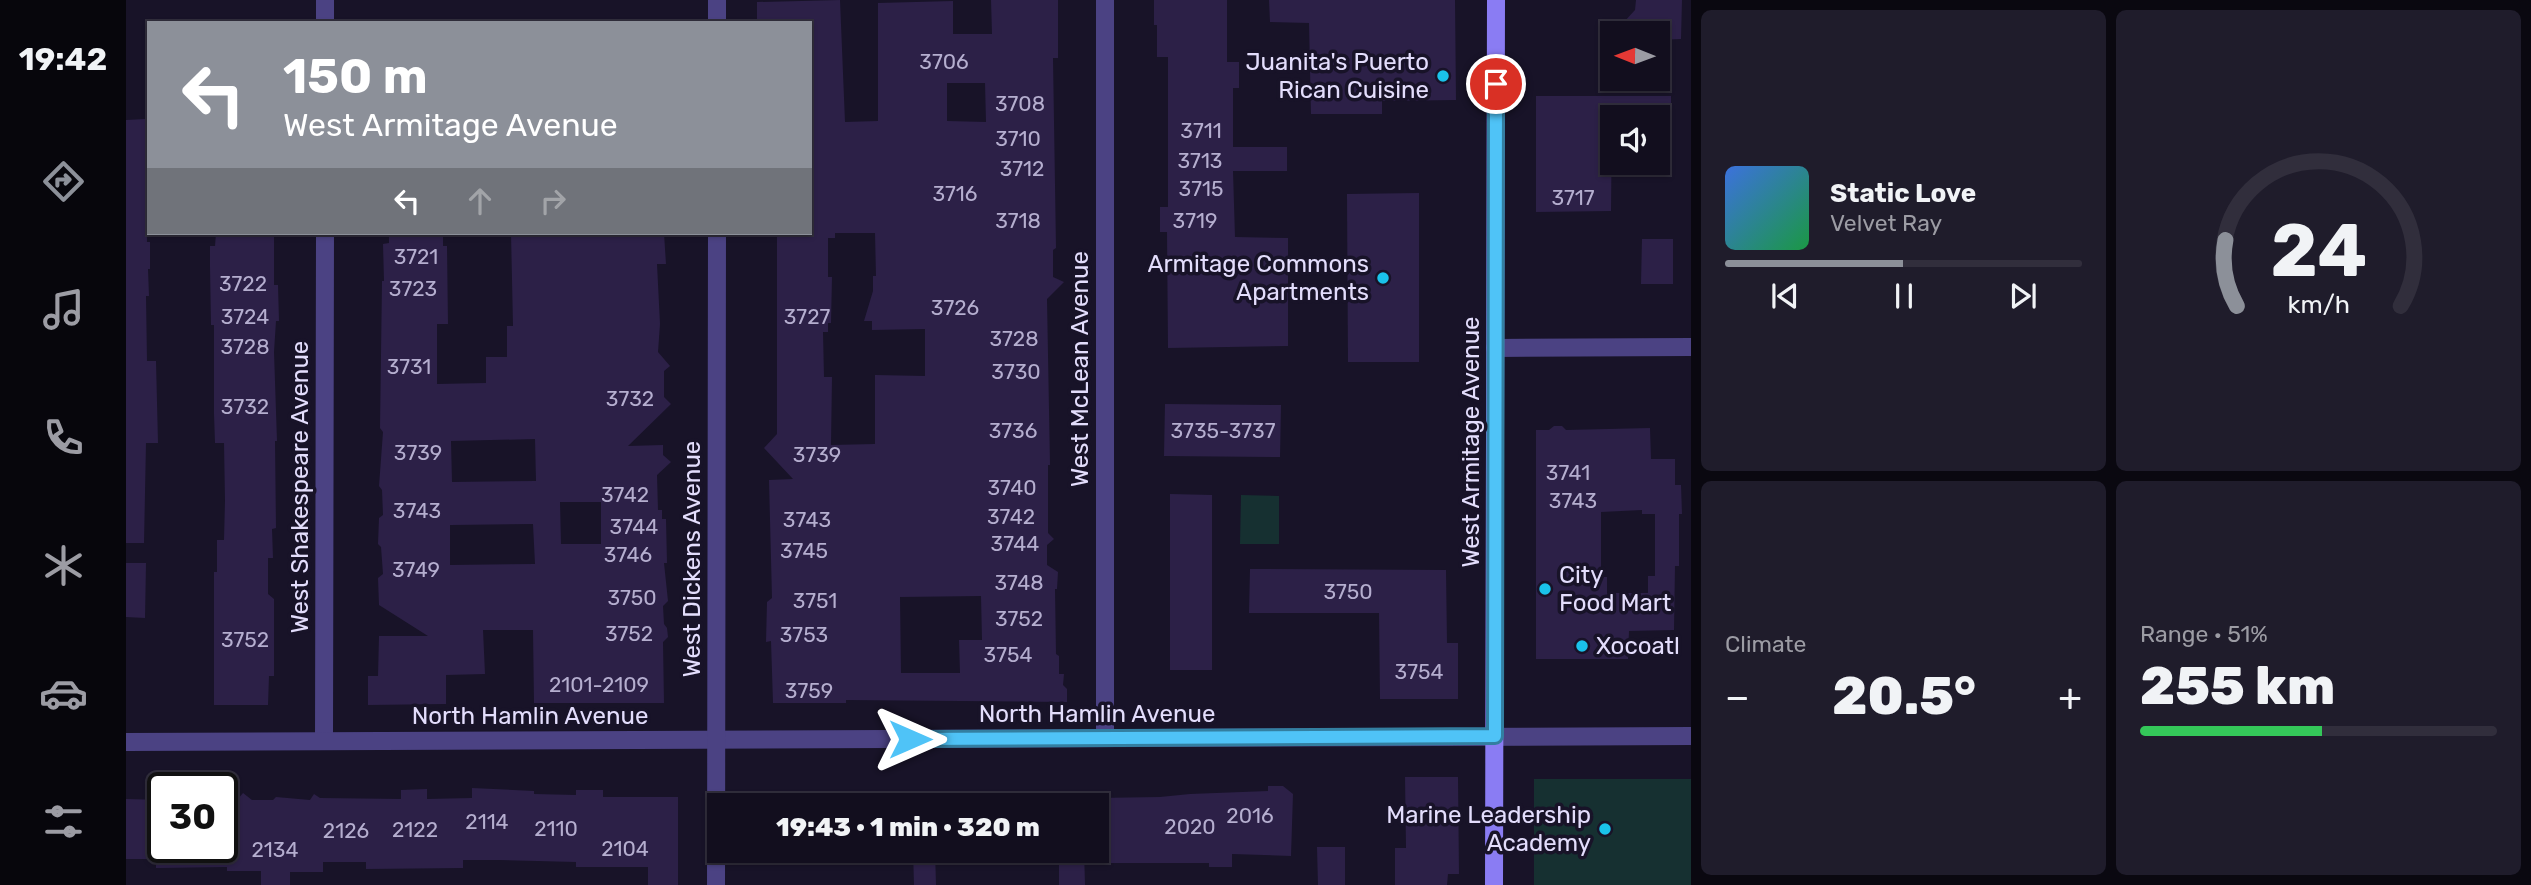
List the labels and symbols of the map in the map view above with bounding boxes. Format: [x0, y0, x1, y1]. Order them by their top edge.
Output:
north arrow [1600, 21, 1670, 91]
place label: Juanita's Puerto Rican Cuisine [1245, 48, 1429, 104]
house number: 3706 [919, 49, 969, 74]
pin [1466, 54, 1526, 114]
marker: Juanita's Puerto Rican Cuisine [1435, 68, 1451, 84]
house number: 3708 [995, 91, 1045, 116]
house number: 3711 [1180, 118, 1222, 143]
house number: 3710 [995, 126, 1041, 151]
house number: 3713 [1177, 148, 1223, 173]
house number: 3712 [1000, 156, 1044, 181]
house number: 3715 [1179, 176, 1223, 201]
house number: 3716 [932, 181, 978, 206]
house number: 3717 [1551, 185, 1595, 210]
house number: 3718 [995, 208, 1041, 233]
house number: 3719 [1173, 208, 1217, 233]
house number: 3721 [394, 244, 438, 269]
place label: Armitage Commons Apartments [1147, 250, 1369, 306]
street label: West McLean Avenue [1066, 251, 1094, 487]
marker: Armitage Commons Apartments [1375, 270, 1391, 286]
house number: 3722 [219, 271, 267, 296]
house number: 3723 [389, 276, 437, 301]
house number: 3726 [931, 295, 979, 320]
house number: 3724 [221, 304, 269, 329]
house number: 3727 [784, 304, 830, 329]
street label: West Armitage Avenue [1457, 316, 1485, 568]
house number: 3728 [989, 326, 1039, 351]
house number: 3728 [220, 334, 270, 359]
street label: West Shakespeare Avenue [286, 341, 314, 633]
house number: 3731 [387, 354, 431, 379]
house number: 3730 [991, 359, 1041, 384]
house number: 3732 [606, 386, 654, 411]
house number: 3732 [221, 394, 269, 419]
house number: 3736 [989, 418, 1037, 443]
house number: 3735-3737 [1171, 418, 1276, 443]
house number: 3739 [394, 440, 442, 465]
street label: West Dickens Avenue [678, 441, 706, 677]
house number: 3739 [793, 442, 841, 467]
house number: 3741 [1546, 460, 1590, 485]
house number: 3740 [987, 475, 1037, 500]
house number: 3742 [601, 482, 649, 507]
house number: 3743 [1549, 488, 1597, 513]
house number: 3743 [393, 498, 441, 523]
house number: 3742 [987, 504, 1035, 529]
house number: 3743 [783, 507, 831, 532]
house number: 3744 [610, 514, 658, 539]
house number: 3744 [991, 531, 1039, 556]
house number: 3745 [780, 538, 828, 563]
house number: 3746 [604, 542, 652, 567]
house number: 3749 [392, 557, 440, 582]
place label: City Food Mart [1559, 561, 1671, 617]
house number: 3748 [994, 570, 1044, 595]
house number: 3750 [1323, 579, 1373, 604]
marker: City Food Mart [1537, 581, 1553, 597]
house number: 3750 [607, 585, 657, 610]
house number: 3751 [793, 588, 837, 613]
house number: 3752 [995, 606, 1043, 631]
house number: 3752 [605, 621, 653, 646]
house number: 3753 [780, 622, 828, 647]
house number: 3752 [221, 627, 269, 652]
place label: Xocoatl [1596, 632, 1680, 660]
marker: Xocoatl [1574, 638, 1590, 654]
house number: 3754 [984, 642, 1032, 667]
house number: 3754 [1395, 659, 1443, 684]
house number: 2101-2109 [549, 672, 649, 697]
house number: 3759 [785, 678, 833, 703]
street label: North Hamlin Avenue [979, 700, 1215, 728]
street label: North Hamlin Avenue [412, 702, 648, 730]
position arrow [873, 702, 947, 776]
speed limit sign: 30 [147, 772, 238, 863]
place label: Marine Leadership Academy [1386, 801, 1591, 857]
house number: 2016 [1226, 803, 1274, 828]
house number: 2114 [465, 809, 509, 834]
house number: 2020 [1164, 814, 1216, 839]
house number: 2110 [534, 816, 578, 841]
house number: 2122 [392, 817, 438, 842]
house number: 2126 [323, 818, 369, 843]
marker: Marine Leadership Academy [1597, 821, 1613, 837]
house number: 2104 [601, 836, 649, 861]
house number: 2134 [252, 837, 298, 862]

